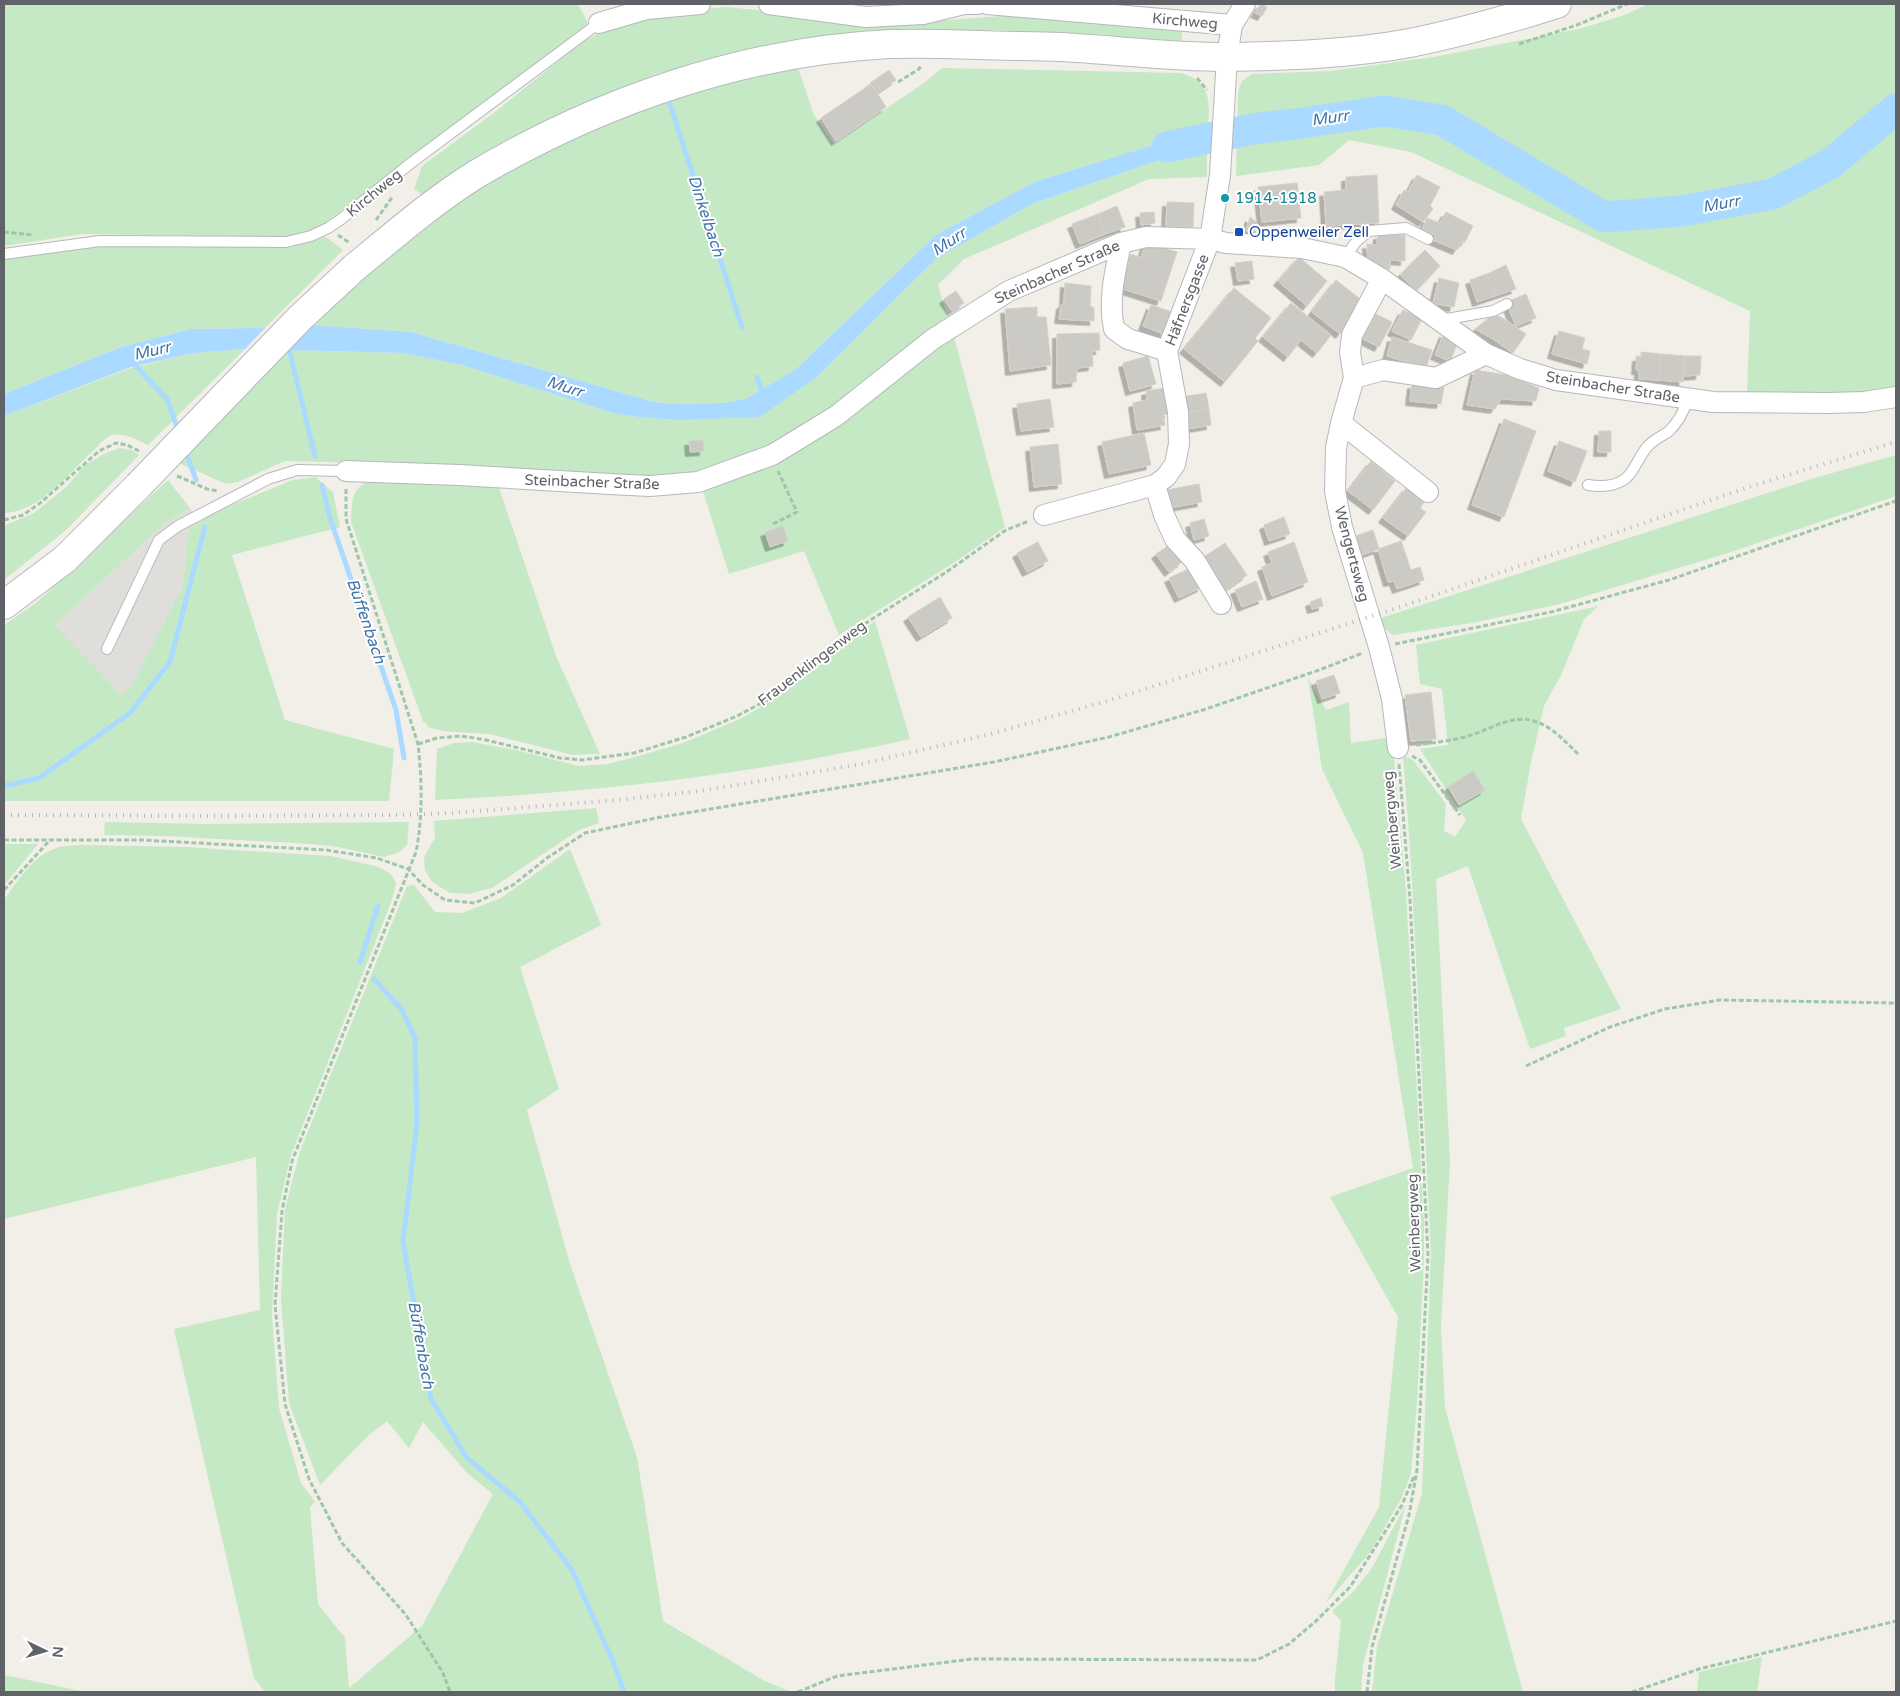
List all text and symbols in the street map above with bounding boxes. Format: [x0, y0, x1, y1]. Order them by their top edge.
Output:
street label: Kirchweg [1151, 9, 1219, 33]
water label: Murr [1310, 105, 1352, 130]
street label: Kirchweg [343, 165, 405, 221]
water label: Dinkelbach [683, 173, 729, 260]
place label: 1914-1918 [1235, 189, 1317, 207]
water label: Murr [1701, 191, 1743, 217]
marker: 1914-1918 [1219, 192, 1231, 204]
water label: Murr [928, 222, 972, 261]
place label: Oppenweiler Zell [1249, 223, 1369, 241]
marker: Oppenweiler Zell [1233, 226, 1245, 238]
street label: Steinbacher Straße [991, 236, 1123, 308]
street label: Häfnersgasse [1161, 252, 1213, 348]
water label: Murr [132, 337, 174, 365]
street label: Steinbacher Straße [1545, 368, 1681, 406]
water label: Murr [544, 372, 588, 403]
street label: Steinbacher Straße [524, 471, 660, 493]
street label: Wengertsweg [1331, 504, 1373, 604]
water label: Büffenbach [342, 576, 390, 667]
street label: Frauenklingenweg [754, 616, 870, 710]
street label: Weinbergweg [1379, 770, 1405, 870]
street label: Weinbergweg [1403, 1173, 1425, 1273]
water label: Büffenbach [403, 1300, 439, 1392]
north arrow [20, 1626, 70, 1676]
text: N [48, 1646, 66, 1658]

